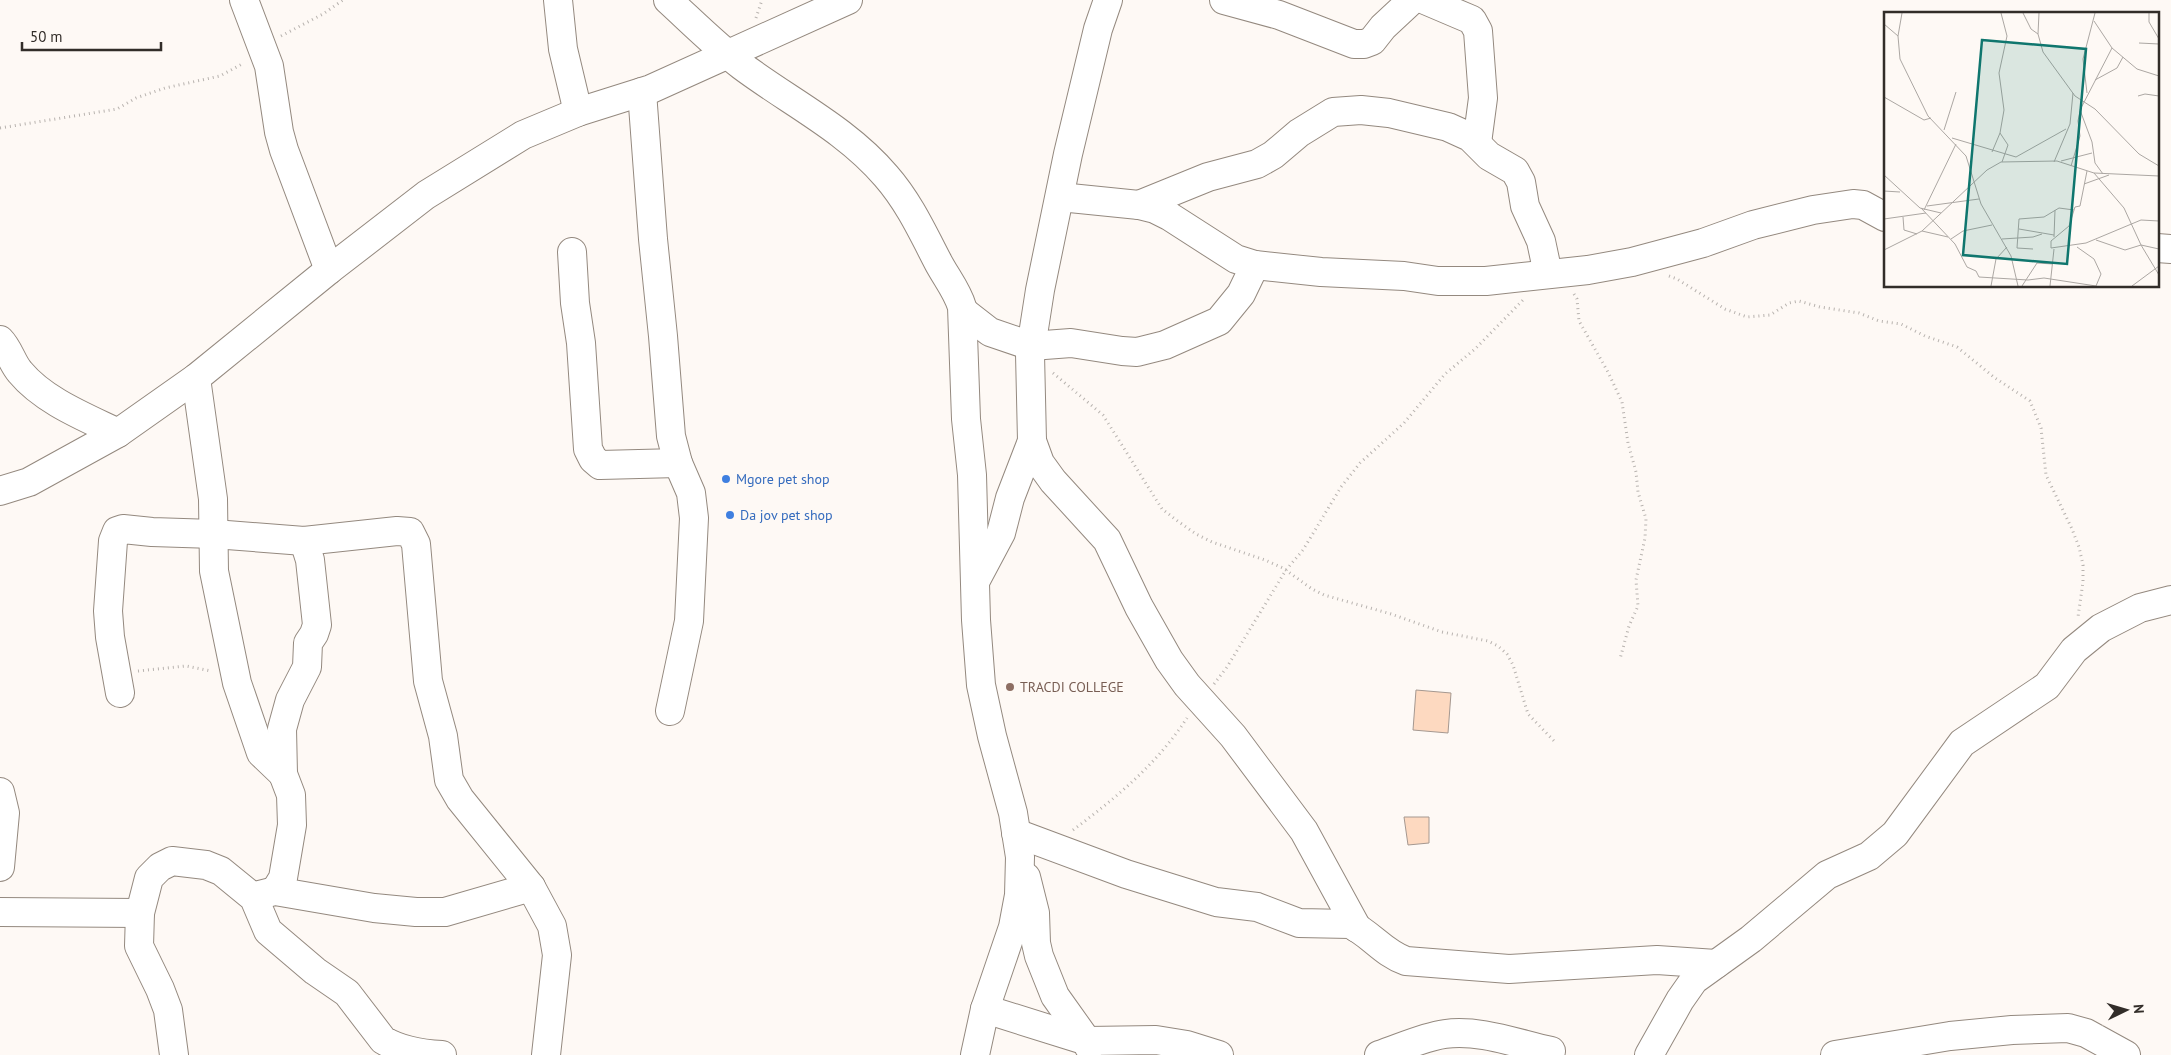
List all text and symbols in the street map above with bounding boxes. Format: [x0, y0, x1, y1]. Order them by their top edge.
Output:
inset map [1884, 12, 2158, 288]
scale bar [22, 20, 161, 52]
text: 50 m [30, 27, 63, 46]
place label: Mgore pet shop [736, 470, 830, 488]
marker: Mgore pet shop [720, 473, 732, 485]
place label: Da jov pet shop [740, 506, 833, 524]
marker: Da jov pet shop [724, 509, 736, 521]
place label: TRACDI COLLEGE [1020, 678, 1124, 696]
marker: TRACDI COLLEGE [1004, 681, 1016, 693]
north arrow [2101, 985, 2151, 1035]
text: N [2130, 1003, 2148, 1014]

